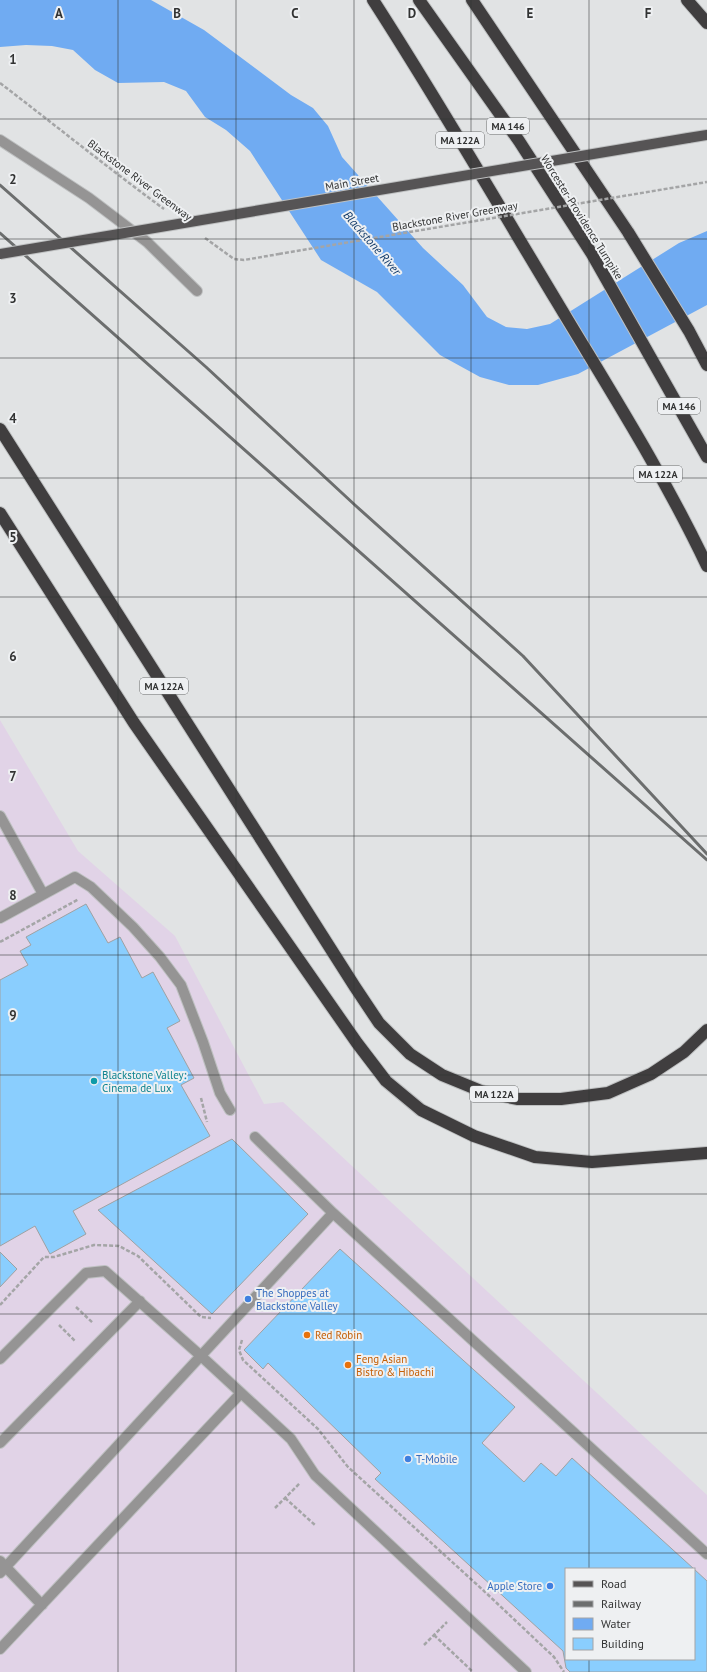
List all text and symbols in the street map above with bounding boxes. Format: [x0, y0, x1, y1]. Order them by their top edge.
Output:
text: A [55, 5, 63, 22]
text: B [173, 5, 181, 22]
text: C [291, 5, 299, 22]
text: D [408, 5, 416, 22]
text: E [527, 5, 534, 22]
text: F [645, 5, 652, 22]
text: 1 [9, 51, 17, 68]
road number: MA 146 [487, 118, 529, 134]
road number: MA 122A [436, 132, 484, 148]
street label: Blackstone River Greenway [85, 136, 196, 224]
street label: Worcester-Providence Turnpike [538, 152, 626, 282]
street label: Main Street [324, 170, 380, 194]
text: 2 [9, 171, 17, 188]
street label: Blackstone River Greenway [391, 198, 520, 234]
water label: Blackstone River [340, 208, 405, 279]
text: 3 [9, 290, 17, 307]
road number: MA 146 [658, 398, 700, 414]
text: 4 [9, 410, 17, 427]
road number: MA 122A [634, 466, 682, 482]
text: 5 [9, 529, 17, 546]
text: 6 [9, 648, 17, 665]
road number: MA 122A [140, 678, 188, 694]
text: 7 [9, 768, 17, 785]
text: 8 [9, 887, 17, 904]
text: 9 [9, 1007, 17, 1024]
place label: Blackstone Valley: Cinema de Lux [102, 1068, 187, 1095]
marker: Blackstone Valley: Cinema de Lux [89, 1076, 99, 1086]
road number: MA 122A [470, 1086, 518, 1102]
place label: The Shoppes at Blackstone Valley [256, 1286, 339, 1313]
marker: The Shoppes at Blackstone Valley [243, 1294, 253, 1304]
place label: Red Robin [315, 1328, 362, 1342]
marker: Red Robin [302, 1330, 312, 1340]
place label: Feng Asian Bistro & Hibachi [356, 1352, 434, 1379]
marker: Feng Asian Bistro & Hibachi [343, 1360, 353, 1370]
place label: T-Mobile [416, 1452, 458, 1466]
marker: T-Mobile [403, 1454, 413, 1464]
legend [565, 1568, 695, 1660]
text: Road [601, 1576, 626, 1591]
place label: Apple Store [487, 1579, 542, 1593]
marker: Apple Store [545, 1581, 555, 1591]
text: Railway [601, 1596, 641, 1611]
text: Water [601, 1616, 631, 1631]
text: Building [601, 1636, 644, 1651]

